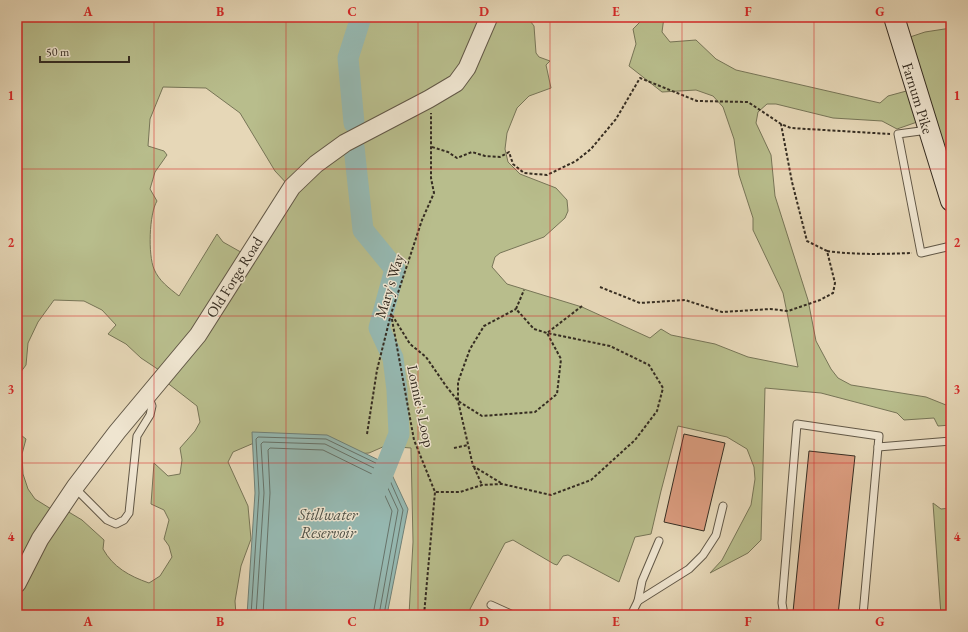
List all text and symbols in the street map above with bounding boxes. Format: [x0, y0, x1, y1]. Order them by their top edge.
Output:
text: A [82, 3, 93, 20]
text: B [216, 3, 224, 20]
text: C [347, 3, 357, 20]
text: D [479, 3, 489, 20]
text: E [612, 3, 620, 20]
text: F [744, 3, 752, 20]
text: G [875, 3, 885, 20]
scale bar [40, 38, 129, 64]
text: 50 m [46, 44, 70, 60]
street label: Farnum Pike [898, 60, 938, 136]
text: 1 [8, 87, 15, 104]
text: 1 [954, 87, 961, 104]
street label: Old Forge Road [202, 233, 267, 321]
text: 2 [8, 234, 15, 251]
text: 2 [954, 234, 961, 251]
street label: Mary's Way [370, 251, 408, 320]
street label: Lonnie's Loop [403, 363, 439, 449]
text: 3 [8, 381, 15, 398]
text: 3 [954, 381, 961, 398]
water label: Stillwater Reservoir [297, 504, 359, 543]
text: 4 [8, 528, 15, 545]
text: 4 [954, 528, 961, 545]
text: A [82, 613, 93, 630]
text: B [216, 613, 224, 630]
text: C [347, 613, 357, 630]
text: D [479, 613, 489, 630]
text: E [612, 613, 620, 630]
text: F [744, 613, 752, 630]
text: G [875, 613, 885, 630]

